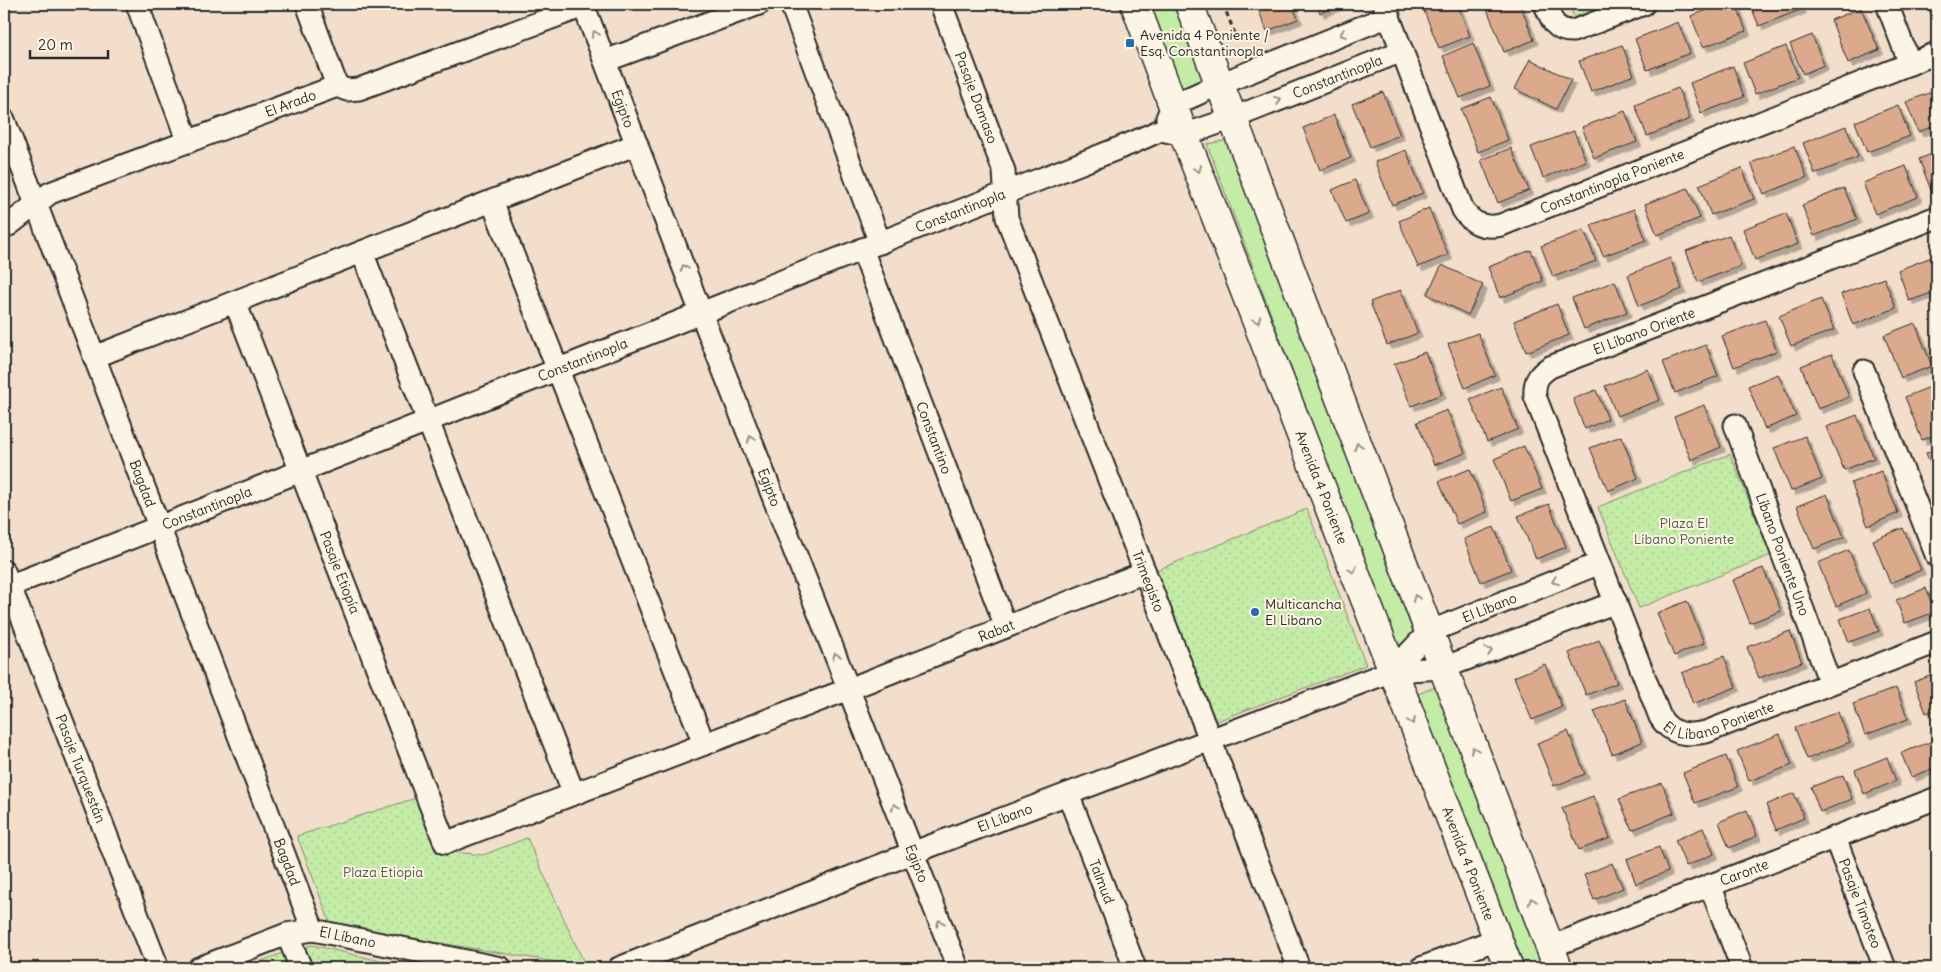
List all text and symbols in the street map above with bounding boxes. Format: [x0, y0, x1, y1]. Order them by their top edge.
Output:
place label: Avenida 4 Poniente / Esq. Constantinopla [1140, 26, 1269, 60]
scale bar [30, 28, 108, 60]
one-way arrow [1340, 29, 1348, 39]
one-way arrow [591, 30, 601, 39]
text: 20 m [38, 35, 73, 54]
marker: Avenida 4 Poniente / Esq. Constantinopla [1124, 37, 1136, 49]
street label: Pasaje Damaso [951, 49, 1002, 146]
street label: Constantinopla [1290, 51, 1385, 103]
street label: El Arado [262, 86, 319, 121]
street label: Egipto [608, 87, 638, 130]
one-way arrow [1273, 96, 1282, 106]
street label: Constantinopla Poniente [1537, 145, 1687, 218]
one-way arrow [1192, 164, 1202, 173]
street label: Constantinopla [913, 185, 1008, 237]
one-way arrow [680, 264, 690, 272]
street label: El Líbano Oriente [1590, 303, 1698, 359]
one-way arrow [1251, 315, 1261, 324]
street label: Constantinopla [535, 334, 630, 386]
street label: Constantino [912, 399, 956, 477]
street label: Avenida 4 Poniente [1291, 428, 1352, 547]
one-way arrow [746, 436, 756, 444]
one-way arrow [1354, 442, 1364, 451]
street label: Bagdad [125, 457, 160, 510]
street label: Egipto [754, 466, 785, 509]
street label: Constantinopla [159, 482, 254, 534]
street label: Líbano Poniente Uno [1752, 491, 1814, 618]
park label: Plaza El Líbano Poniente [1634, 514, 1734, 548]
street label: Pasaje Etiopía [316, 528, 364, 616]
street label: Trimegisto [1128, 547, 1169, 615]
one-way arrow [1347, 565, 1357, 574]
one-way arrow [1551, 575, 1560, 585]
street label: El Líbano [1460, 588, 1520, 627]
one-way arrow [1412, 594, 1422, 603]
place label: Multicancha El Libano [1265, 595, 1342, 629]
marker: Multicancha El Libano [1249, 606, 1261, 618]
street label: Rabat [976, 615, 1017, 646]
one-way arrow [1484, 647, 1492, 657]
one-way arrow [831, 652, 842, 661]
street label: El Líbano Poniente [1660, 697, 1776, 743]
street label: Pasaje Turquestán [51, 712, 110, 826]
one-way arrow [1406, 717, 1416, 725]
one-way arrow [1470, 746, 1480, 754]
street label: El Líbano [975, 799, 1035, 836]
one-way arrow [890, 803, 901, 812]
street label: Avenida 4 Poniente [1438, 804, 1499, 923]
street label: Bagdad [270, 836, 304, 888]
street label: Egipto [901, 842, 933, 885]
street label: Caronte [1717, 855, 1771, 890]
street label: Pasaje Timoteo [1835, 856, 1886, 951]
street label: Talmud [1085, 857, 1118, 906]
park label: Plaza Etiopia [343, 863, 423, 881]
one-way arrow [1528, 898, 1538, 906]
one-way arrow [936, 919, 946, 928]
street label: El Líbano [318, 923, 378, 952]

